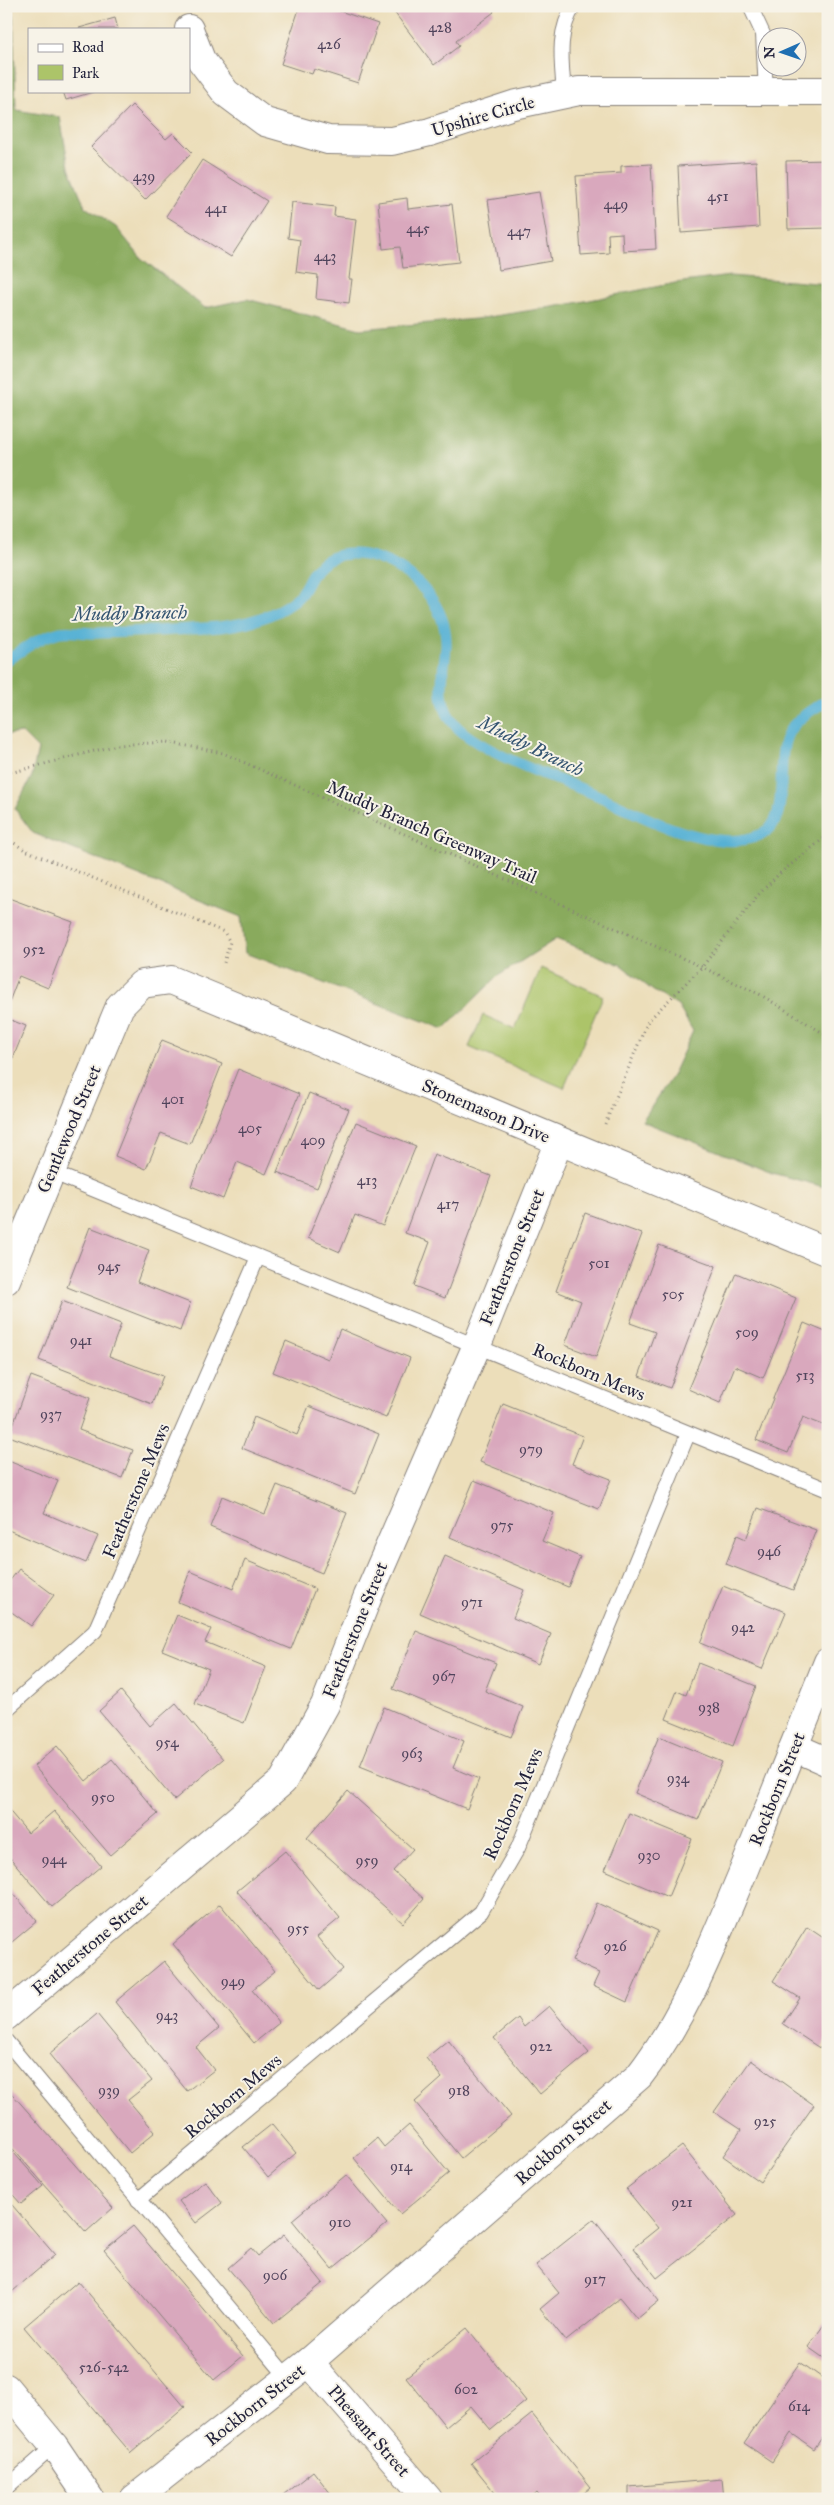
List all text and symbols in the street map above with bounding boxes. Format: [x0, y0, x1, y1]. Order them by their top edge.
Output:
house number: 428 [428, 18, 452, 36]
legend [28, 28, 190, 92]
north arrow [756, 28, 806, 78]
house number: 426 [317, 35, 342, 53]
text: Road [72, 38, 104, 56]
text: N [761, 46, 778, 59]
text: Park [72, 64, 99, 82]
street label: Upshire Circle [429, 91, 537, 141]
house number: 439 [133, 167, 155, 185]
house number: 451 [707, 187, 729, 205]
house number: 449 [604, 195, 628, 213]
house number: 441 [205, 199, 227, 217]
house number: 445 [406, 219, 430, 237]
house number: 447 [507, 222, 531, 240]
house number: 443 [314, 247, 336, 265]
water label: Muddy Branch [71, 601, 187, 626]
water label: Muddy Branch [473, 710, 587, 781]
street label: Muddy Branch Greenway Trail [324, 776, 540, 888]
house number: 952 [23, 940, 46, 958]
street label: Gentlewood Street [32, 1061, 106, 1196]
street label: Stonemason Drive [419, 1074, 553, 1148]
house number: 401 [162, 1090, 185, 1108]
house number: 405 [238, 1119, 262, 1137]
house number: 409 [300, 1131, 326, 1149]
house number: 413 [357, 1171, 377, 1189]
street label: Featherstone Street [475, 1185, 550, 1328]
house number: 417 [437, 1195, 459, 1213]
house number: 501 [588, 1254, 610, 1272]
house number: 945 [97, 1257, 121, 1275]
house number: 505 [662, 1285, 684, 1303]
house number: 509 [735, 1323, 759, 1341]
house number: 941 [70, 1331, 92, 1349]
street label: Rockborn Mews [529, 1338, 649, 1406]
house number: 513 [796, 1366, 814, 1384]
house number: 937 [40, 1405, 62, 1423]
street label: Featherstone Mews [98, 1420, 174, 1562]
house number: 979 [519, 1440, 543, 1458]
house number: 975 [490, 1516, 514, 1534]
house number: 946 [757, 1542, 782, 1560]
street label: Featherstone Street [318, 1558, 393, 1701]
house number: 971 [461, 1593, 483, 1611]
house number: 942 [731, 1618, 756, 1636]
house number: 967 [432, 1667, 456, 1685]
house number: 938 [698, 1698, 720, 1716]
street label: Rockborn Street [744, 1728, 810, 1849]
house number: 954 [156, 1733, 179, 1751]
house number: 963 [401, 1744, 423, 1762]
street label: Rockborn Mews [479, 1745, 547, 1863]
house number: 934 [667, 1769, 690, 1787]
house number: 950 [91, 1788, 115, 1806]
house number: 930 [638, 1846, 660, 1864]
house number: 944 [42, 1850, 67, 1868]
house number: 959 [355, 1851, 379, 1869]
street label: Featherstone Street [27, 1890, 153, 2000]
house number: 955 [287, 1919, 309, 1937]
house number: 926 [603, 1937, 628, 1955]
house number: 949 [221, 1972, 245, 1990]
house number: 943 [156, 2006, 178, 2024]
house number: 922 [530, 2037, 553, 2055]
street label: Rockborn Mews [180, 2049, 286, 2143]
house number: 939 [98, 2081, 120, 2099]
house number: 918 [448, 2081, 470, 2099]
street label: Rockborn Street [510, 2094, 616, 2190]
house number: 925 [754, 2112, 776, 2130]
house number: 914 [390, 2157, 413, 2175]
house number: 921 [671, 2193, 693, 2211]
house number: 910 [329, 2213, 351, 2231]
house number: 906 [263, 2266, 289, 2284]
house number: 917 [584, 2270, 606, 2288]
house number: 526-542 [79, 2358, 130, 2376]
street label: Rockborn Street [201, 2359, 310, 2451]
house number: 602 [454, 2380, 479, 2398]
street label: Pheasant Street [323, 2381, 415, 2482]
house number: 614 [788, 2397, 811, 2415]

